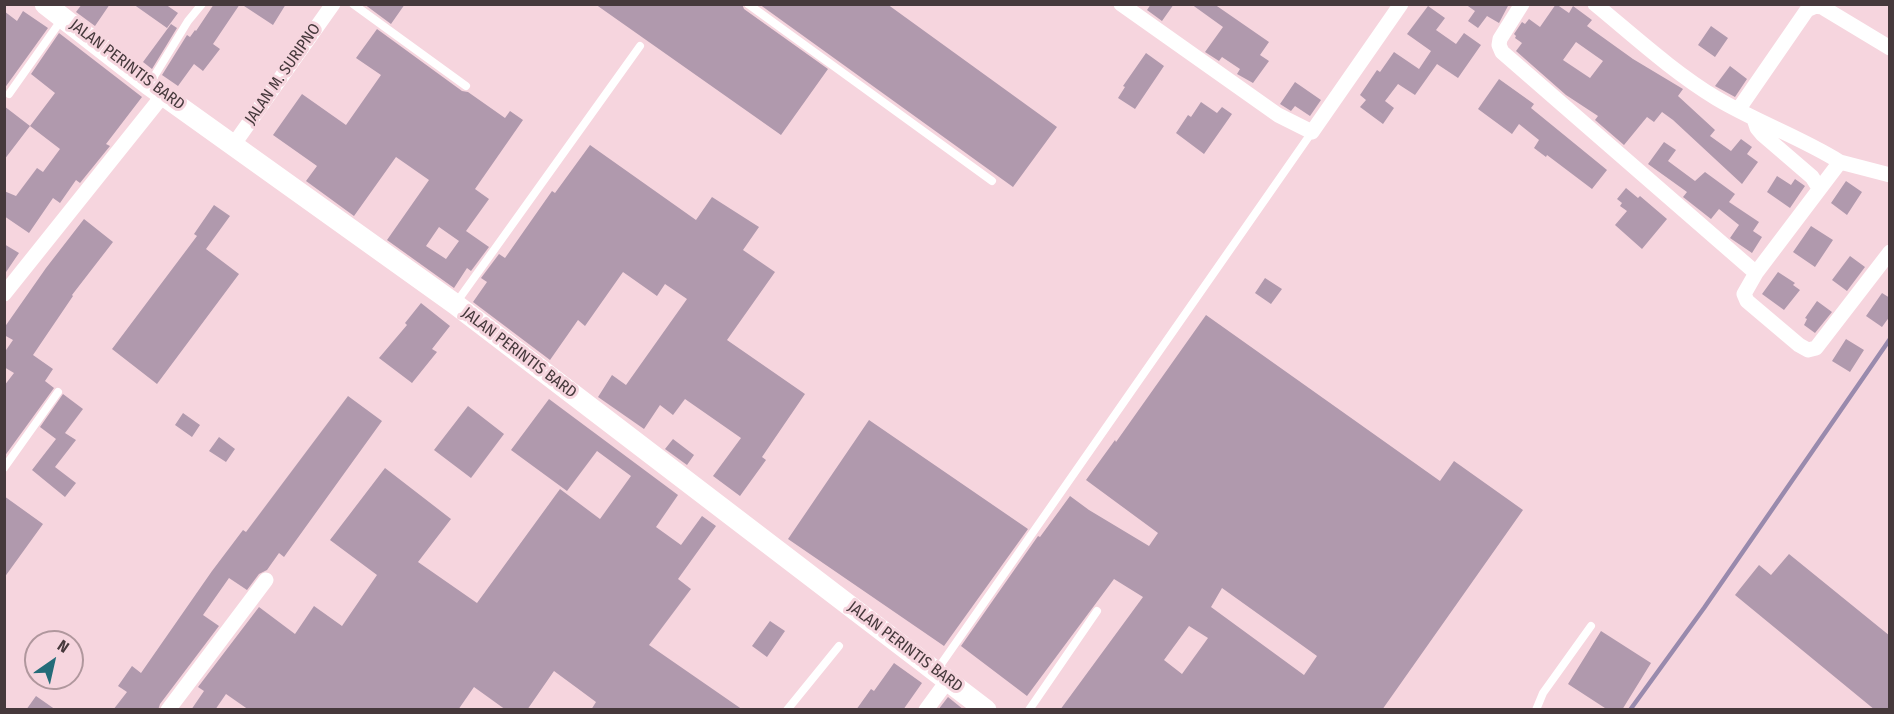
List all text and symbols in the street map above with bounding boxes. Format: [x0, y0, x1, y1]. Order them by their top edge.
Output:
street label: JALAN PERINTIS BARD [66, 16, 188, 114]
street label: JALAN M. SURIPNO [241, 20, 325, 128]
street label: JALAN PERINTIS BARD [458, 304, 580, 402]
street label: JALAN PERINTIS BARD [844, 598, 966, 696]
north arrow [24, 630, 84, 690]
text: N [54, 636, 73, 657]

